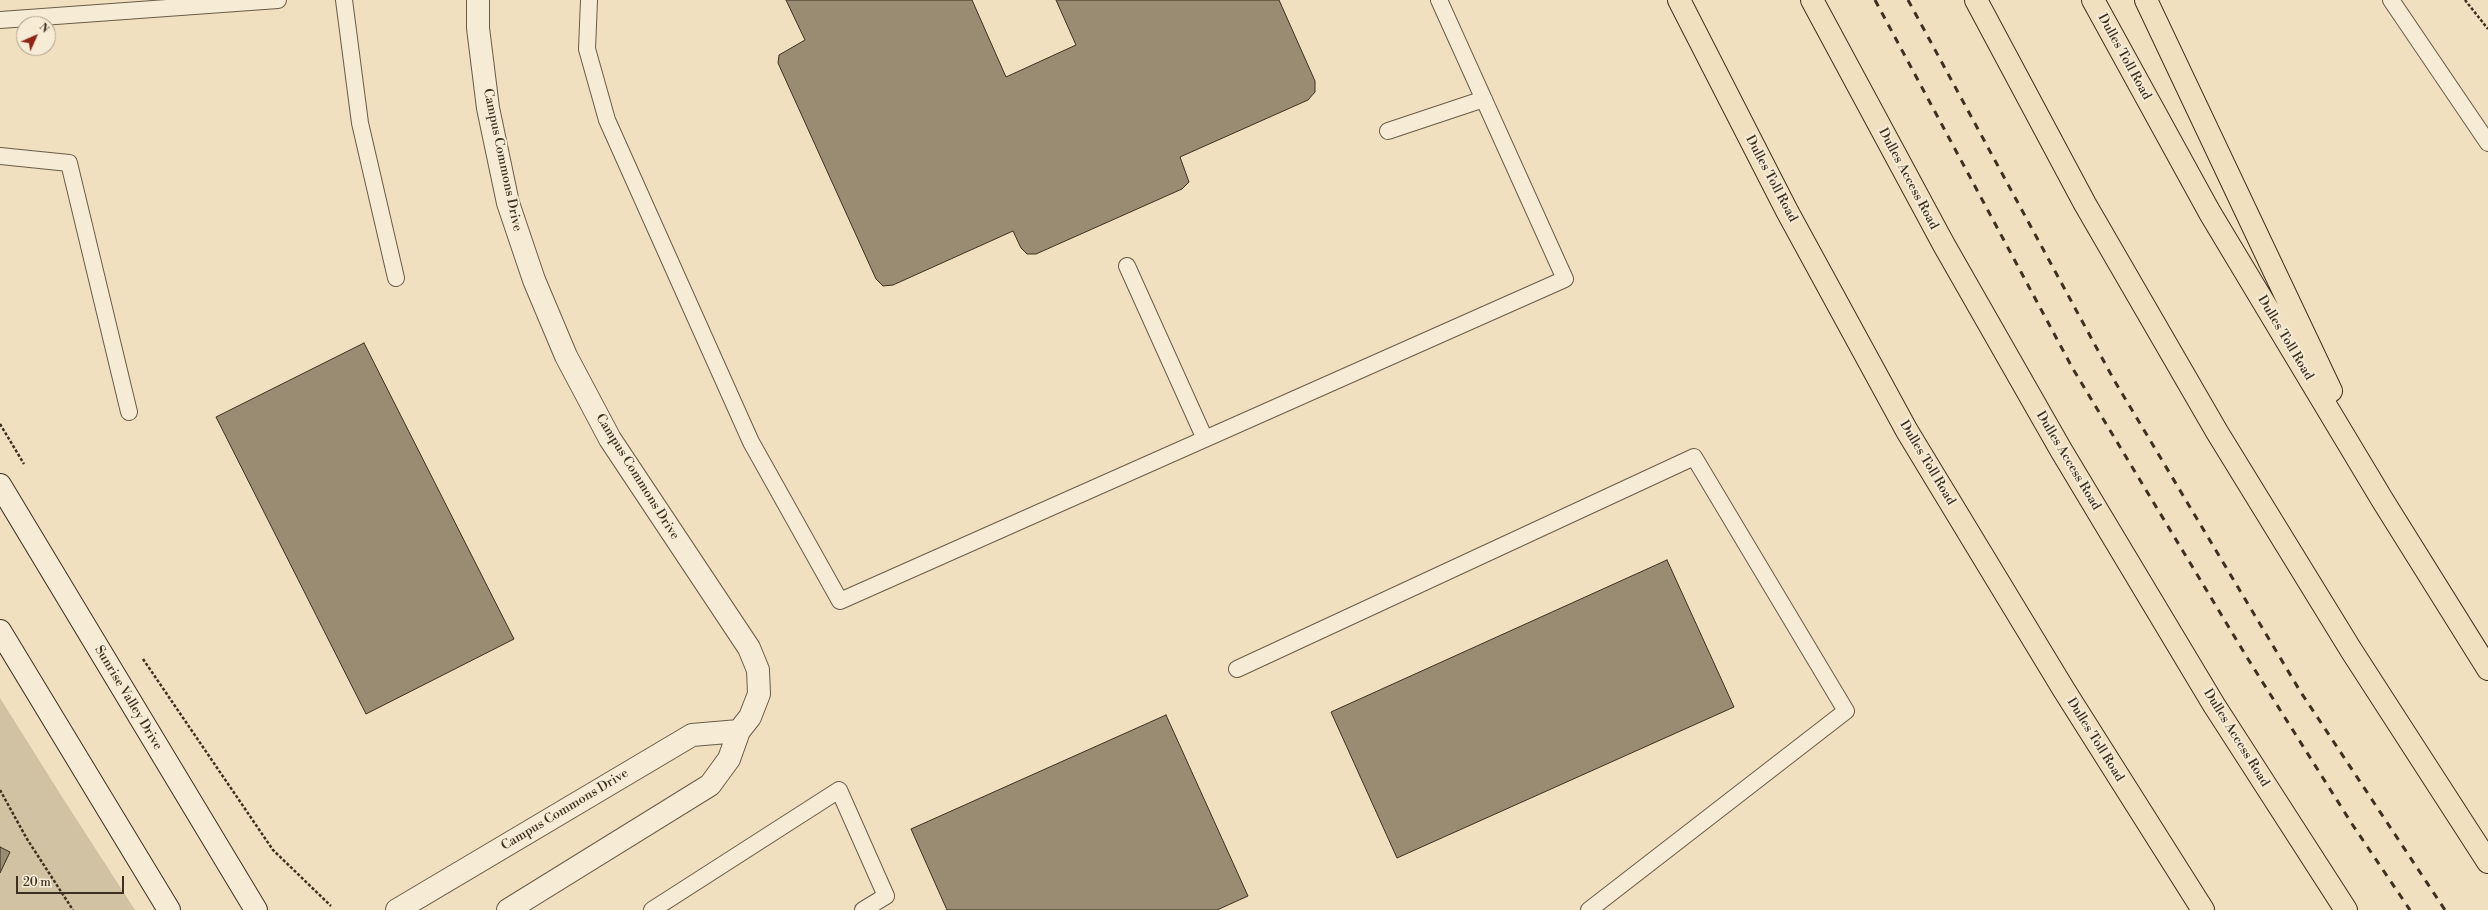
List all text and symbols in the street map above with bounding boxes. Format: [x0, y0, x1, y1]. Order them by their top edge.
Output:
street label: Dulles Toll Road [2094, 11, 2154, 103]
north arrow [16, 16, 56, 56]
text: N [36, 20, 52, 36]
street label: Campus Commons Drive [479, 87, 525, 233]
street label: Dulles Access Road [1875, 126, 1941, 232]
street label: Dulles Toll Road [1742, 133, 1800, 225]
street label: Dulles Toll Road [2254, 293, 2316, 383]
street label: Dulles Access Road [2032, 409, 2104, 513]
street label: Campus Commons Drive [592, 411, 682, 543]
street label: Dulles Toll Road [1896, 418, 1958, 508]
street label: Sunrise Valley Drive [91, 643, 165, 753]
street label: Dulles Access Road [2200, 686, 2272, 790]
street label: Dulles Toll Road [2063, 695, 2127, 785]
street label: Campus Commons Drive [499, 766, 631, 854]
scale bar [18, 868, 126, 894]
text: 20 m [23, 875, 51, 890]

